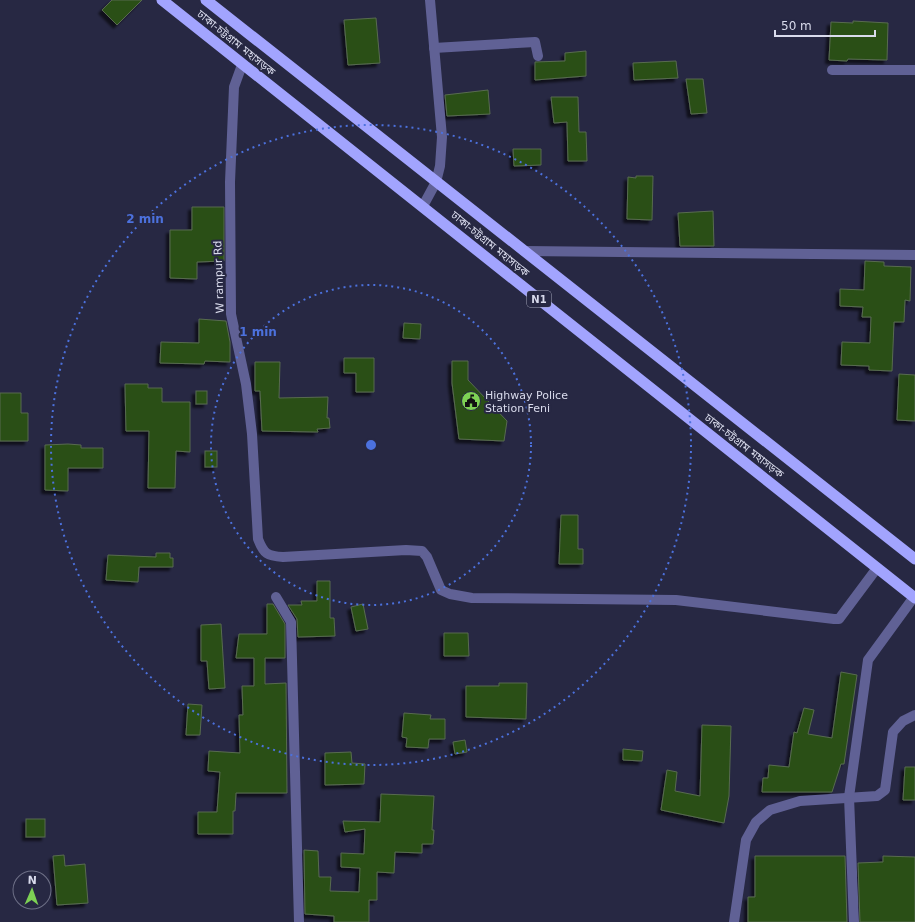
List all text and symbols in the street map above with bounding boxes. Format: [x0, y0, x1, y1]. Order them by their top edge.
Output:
street label: ঢাকা-চট্টগ্রাম মহাসড়ক [194, 7, 278, 79]
scale bar [775, 12, 875, 38]
text: 50 m [781, 19, 812, 33]
street label: ঢাকা-চট্টগ্রাম মহাসড়ক [448, 208, 532, 280]
text: 2 min [126, 212, 164, 226]
street label: W rampur Rd [211, 240, 227, 314]
road number: N1 [527, 291, 551, 307]
text: 1 min [239, 325, 277, 339]
place label: Highway Police Station Feni [485, 389, 568, 415]
public building icon: Highway Police Station Feni [460, 390, 482, 412]
street label: ঢাকা-চট্টগ্রাম মহাসড়ক [701, 410, 786, 481]
centre of rings [364, 438, 378, 452]
north arrow [12, 870, 52, 910]
text: N [27, 874, 37, 887]

